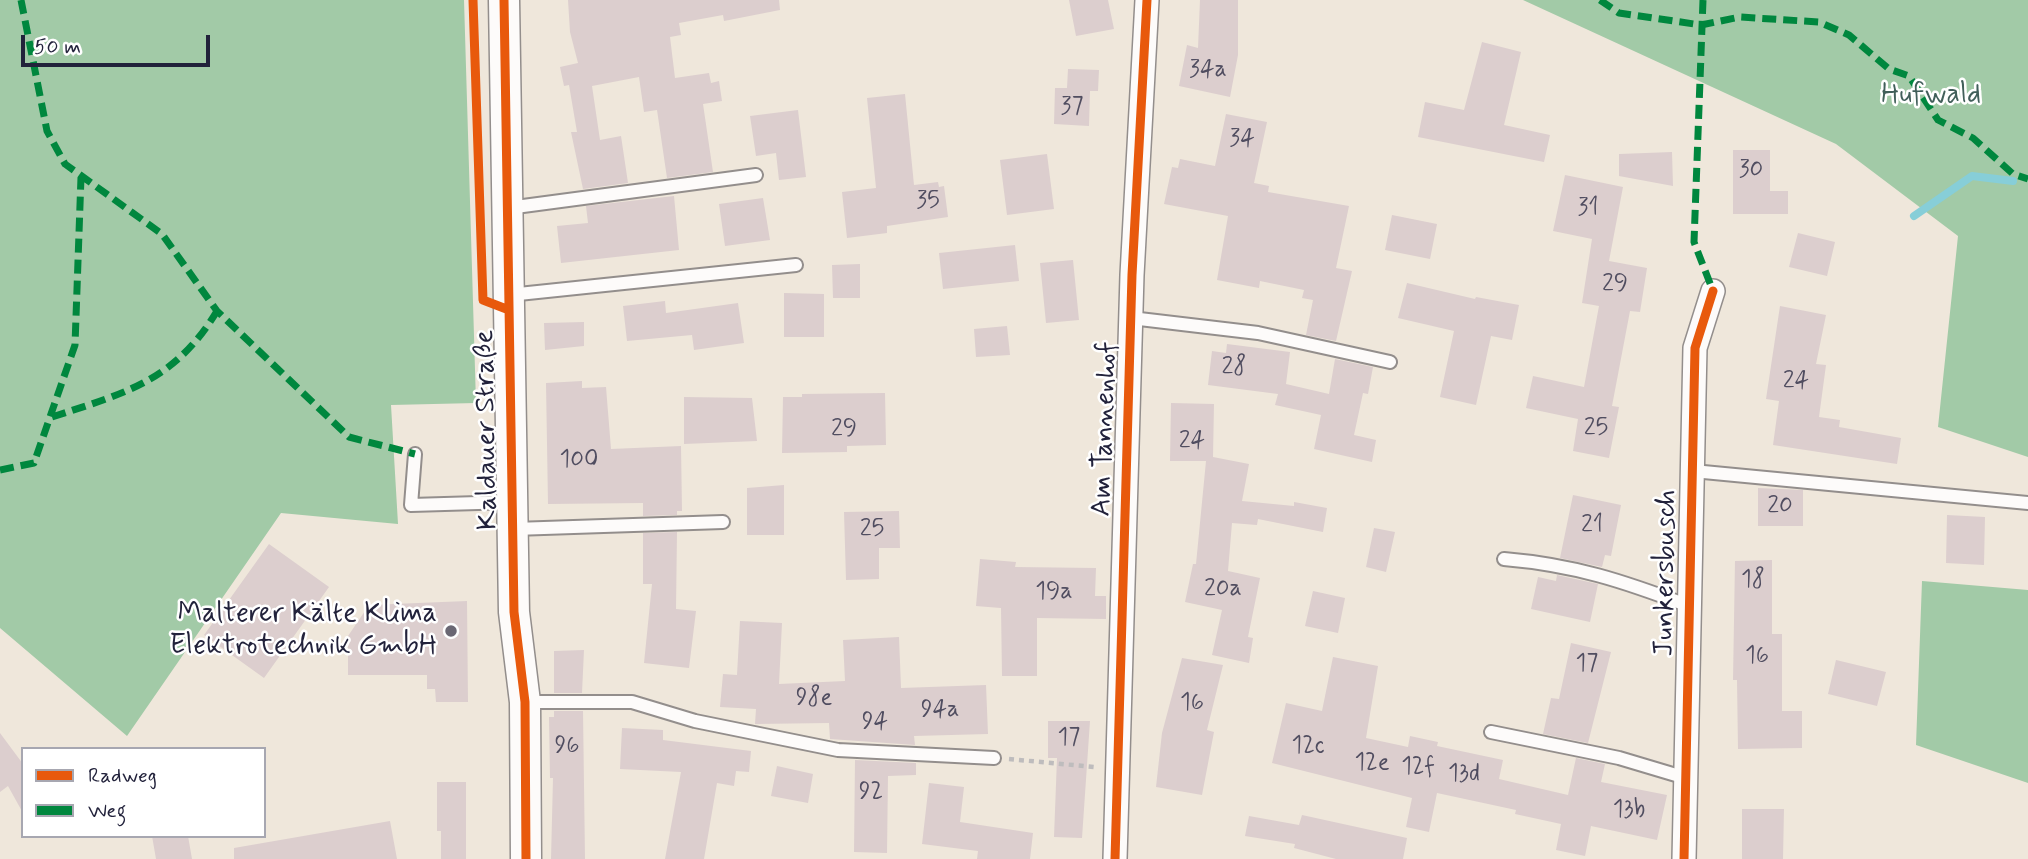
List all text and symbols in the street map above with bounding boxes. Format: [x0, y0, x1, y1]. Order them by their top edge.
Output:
scale bar [24, 21, 214, 65]
text: 50 m [34, 33, 81, 61]
house number: 34a [1189, 57, 1227, 85]
park label: Hufwald [1881, 79, 1981, 113]
house number: 37 [1061, 94, 1083, 122]
house number: 34 [1229, 126, 1255, 154]
house number: 30 [1739, 157, 1763, 185]
house number: 35 [916, 188, 940, 216]
house number: 31 [1577, 195, 1599, 223]
house number: 29 [1602, 271, 1628, 299]
street label: Kaldauer Straße [469, 330, 507, 530]
street label: Am Tannenhof [1086, 341, 1126, 517]
house number: 28 [1222, 354, 1246, 382]
house number: 24 [1783, 368, 1809, 396]
house number: 25 [1584, 415, 1608, 443]
house number: 29 [831, 416, 857, 444]
house number: 24 [1179, 428, 1205, 456]
house number: 100 [560, 447, 598, 475]
street label: Junkersbusch [1649, 489, 1685, 657]
house number: 20 [1767, 493, 1793, 521]
house number: 21 [1581, 512, 1603, 540]
house number: 25 [860, 516, 884, 544]
house number: 18 [1741, 567, 1765, 595]
house number: 20a [1204, 576, 1242, 604]
house number: 19a [1035, 579, 1073, 607]
place label: Malterer Kälte Klima Elektrotechnik GmbH [169, 598, 437, 664]
marker: Malterer Kälte Klima Elektrotechnik GmbH [443, 623, 459, 639]
house number: 16 [1745, 643, 1769, 671]
house number: 17 [1576, 651, 1598, 679]
house number: 98e [796, 685, 832, 713]
house number: 16 [1180, 690, 1204, 718]
house number: 94a [921, 697, 959, 725]
house number: 94 [862, 709, 888, 737]
house number: 17 [1058, 725, 1080, 753]
house number: 96 [554, 733, 580, 761]
house number: 12c [1291, 733, 1325, 761]
legend [21, 747, 266, 838]
house number: 12e [1354, 750, 1390, 778]
house number: 12f [1401, 754, 1435, 782]
house number: 13d [1448, 761, 1480, 789]
text: Radweg [88, 762, 157, 790]
house number: 92 [859, 779, 883, 807]
text: Weg [88, 797, 126, 825]
house number: 13b [1613, 797, 1645, 825]

